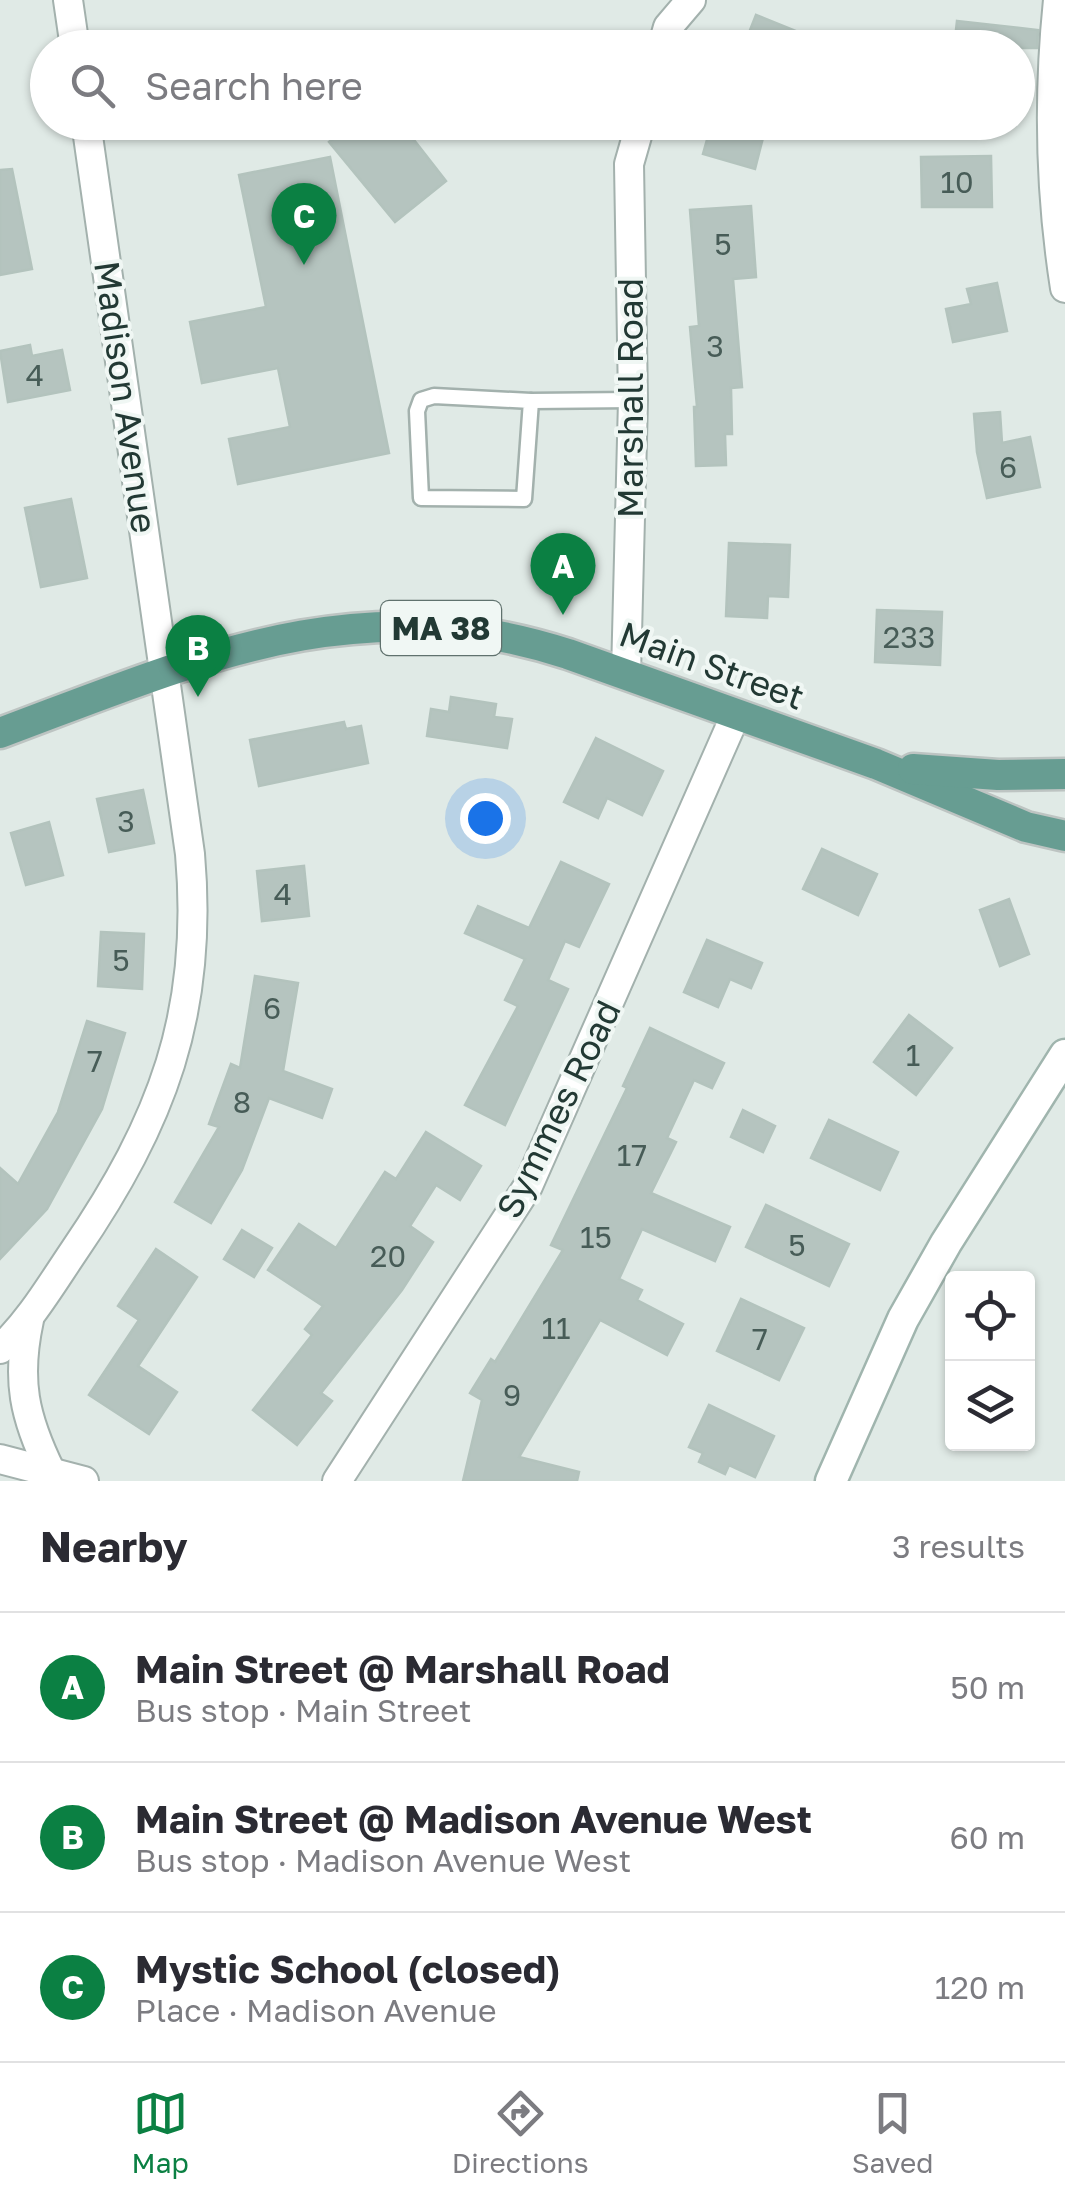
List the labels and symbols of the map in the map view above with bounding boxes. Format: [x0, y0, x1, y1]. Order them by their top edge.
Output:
house number: 10 [940, 164, 974, 200]
pin: C [272, 182, 336, 265]
house number: 5 [714, 226, 732, 262]
street label: Madison Avenue [86, 258, 166, 536]
street label: Marshall Road [609, 278, 651, 518]
house number: 3 [706, 328, 724, 364]
house number: 4 [26, 357, 44, 393]
house number: 6 [999, 449, 1017, 485]
pin: A [530, 532, 596, 615]
road number: MA 38 [381, 601, 501, 655]
street label: Main Street [614, 612, 810, 718]
pin: B [166, 614, 230, 697]
house number: 233 [883, 619, 935, 655]
your location [460, 793, 511, 844]
house number: 3 [117, 803, 135, 839]
house number: 4 [274, 876, 292, 912]
house number: 5 [112, 942, 130, 978]
house number: 6 [263, 990, 281, 1026]
street label: Symmes Road [487, 993, 629, 1225]
house number: 1 [906, 1037, 920, 1073]
house number: 7 [87, 1043, 103, 1079]
house number: 8 [233, 1084, 251, 1120]
house number: 17 [617, 1137, 647, 1173]
house number: 15 [580, 1219, 612, 1255]
house number: 5 [788, 1227, 806, 1263]
house number: 20 [370, 1238, 406, 1274]
house number: 11 [541, 1310, 571, 1346]
house number: 7 [752, 1321, 768, 1357]
house number: 9 [503, 1377, 521, 1413]

